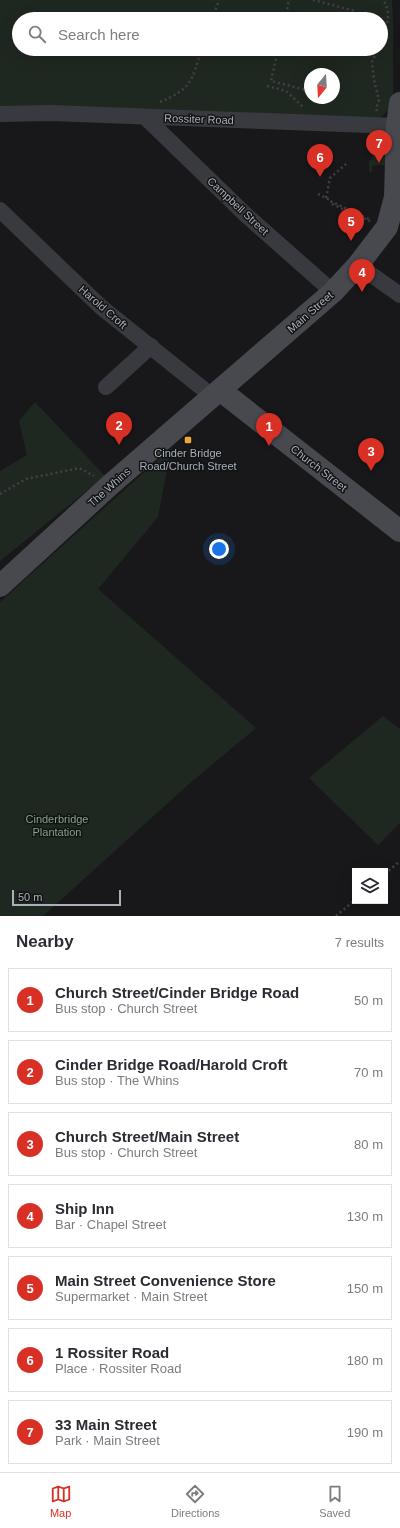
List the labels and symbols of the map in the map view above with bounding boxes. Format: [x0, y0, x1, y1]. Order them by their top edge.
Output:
north arrow [304, 68, 340, 104]
street label: Rossiter Road [164, 112, 234, 126]
pin: 7 [366, 130, 392, 163]
pin: 6 [307, 144, 333, 177]
street label: Campbell Street [205, 175, 271, 237]
pin: 5 [338, 208, 364, 241]
pin: 4 [349, 259, 375, 292]
street label: Harold Croft [77, 283, 129, 331]
street label: Main Street [285, 289, 335, 335]
pin: 2 [106, 412, 132, 445]
pin: 1 [256, 413, 282, 446]
marker: Cinder Bridge Road/Church Street [183, 435, 193, 445]
pin: 3 [358, 438, 384, 471]
street label: Church Street [289, 442, 349, 494]
place label: Cinder Bridge Road/Church Street [139, 447, 237, 472]
street label: The Whins [85, 465, 133, 509]
your location [209, 539, 229, 559]
park label: Cinderbridge Plantation [26, 813, 88, 838]
scale bar [12, 888, 121, 907]

